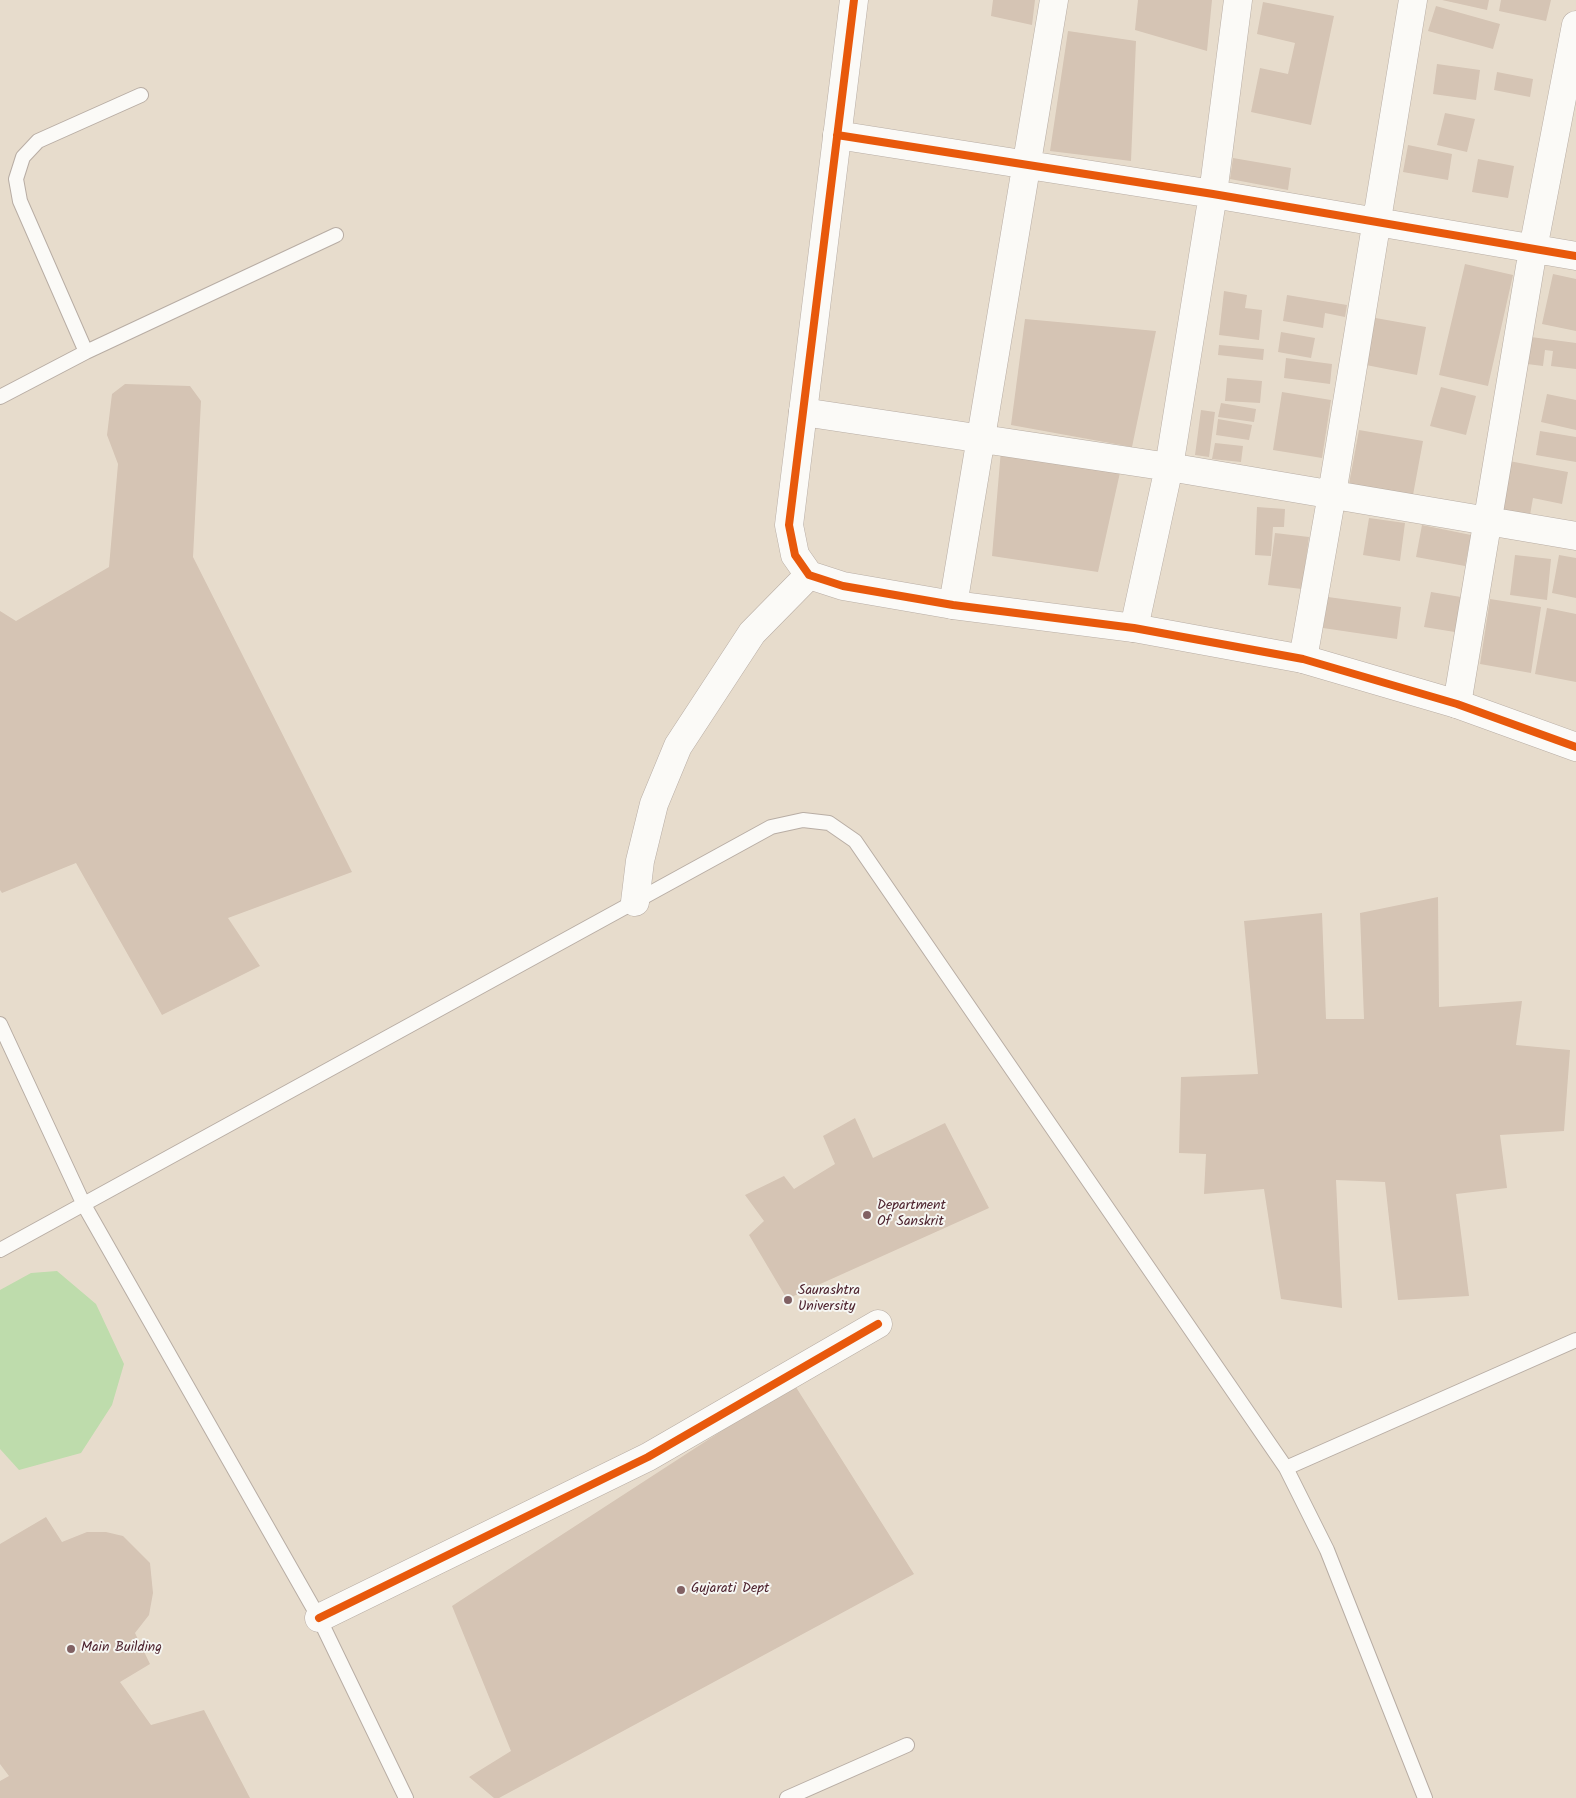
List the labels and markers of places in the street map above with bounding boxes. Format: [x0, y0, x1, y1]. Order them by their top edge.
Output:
place label: Department Of Sanskrit [877, 1199, 946, 1232]
marker: Department Of Sanskrit [861, 1209, 873, 1221]
place label: Saurashtra University [798, 1284, 860, 1316]
marker: Saurashtra University [782, 1294, 794, 1306]
place label: Gujarati Dept [691, 1582, 769, 1598]
marker: Gujarati Dept [675, 1584, 687, 1596]
place label: Main Building [81, 1641, 162, 1657]
marker: Main Building [65, 1643, 77, 1655]

